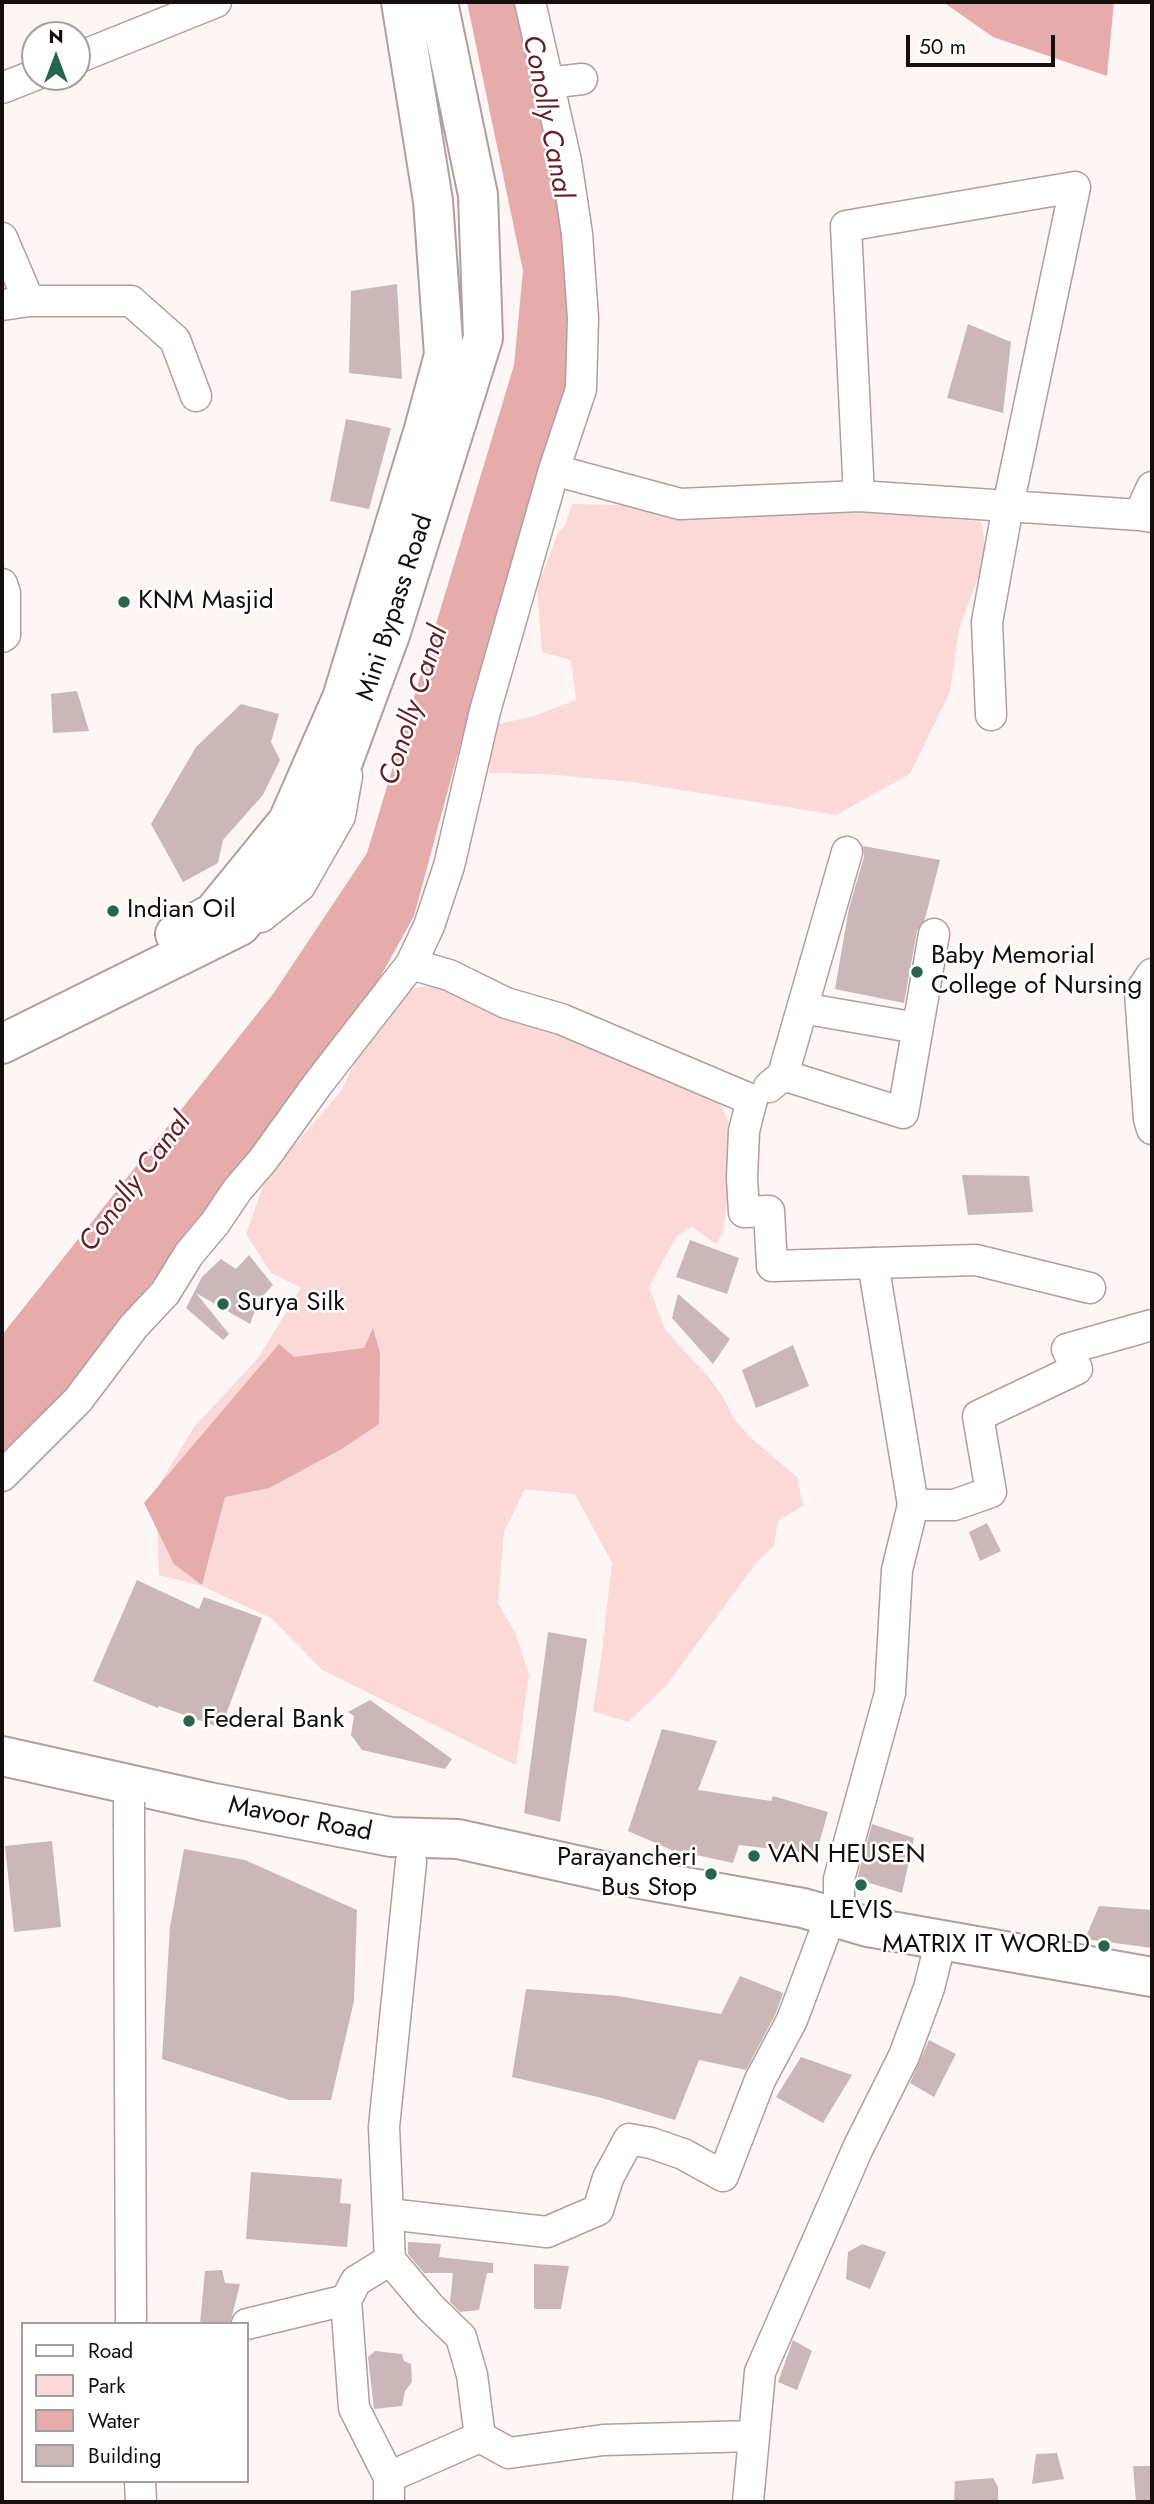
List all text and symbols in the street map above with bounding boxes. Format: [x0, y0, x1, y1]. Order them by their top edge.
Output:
north arrow [21, 21, 91, 91]
scale bar [909, 21, 1058, 65]
text: N [48, 23, 64, 50]
text: 50 m [919, 32, 966, 62]
water label: Conolly Canal [514, 33, 578, 201]
street label: Mini Bypass Road [351, 511, 441, 705]
place label: KNM Masjid [138, 586, 274, 618]
marker: KNM Masjid [116, 594, 132, 610]
water label: Conolly Canal [373, 622, 457, 790]
place label: Indian Oil [127, 895, 236, 927]
marker: Indian Oil [105, 903, 121, 919]
place label: Baby Memorial College of Nursing [931, 941, 1142, 1002]
marker: Baby Memorial College of Nursing [909, 964, 925, 980]
water label: Conolly Canal [73, 1107, 199, 1259]
place label: Surya Silk [237, 1288, 345, 1320]
marker: Surya Silk [215, 1296, 231, 1312]
place label: Federal Bank [203, 1705, 344, 1737]
marker: Federal Bank [181, 1713, 197, 1729]
street label: Mavoor Road [226, 1791, 374, 1849]
place label: VAN HEUSEN [768, 1840, 926, 1872]
place label: Parayancheri Bus Stop [557, 1843, 697, 1904]
marker: VAN HEUSEN [746, 1848, 762, 1864]
marker: Parayancheri Bus Stop [703, 1866, 719, 1882]
marker: LEVIS [853, 1877, 869, 1893]
place label: LEVIS [829, 1896, 893, 1928]
place label: MATRIX IT WORLD [882, 1930, 1090, 1962]
marker: MATRIX IT WORLD [1096, 1938, 1112, 1954]
legend [21, 2322, 248, 2483]
text: Road [88, 2336, 133, 2366]
text: Park [88, 2371, 125, 2401]
text: Water [88, 2406, 140, 2436]
text: Building [88, 2441, 161, 2471]

